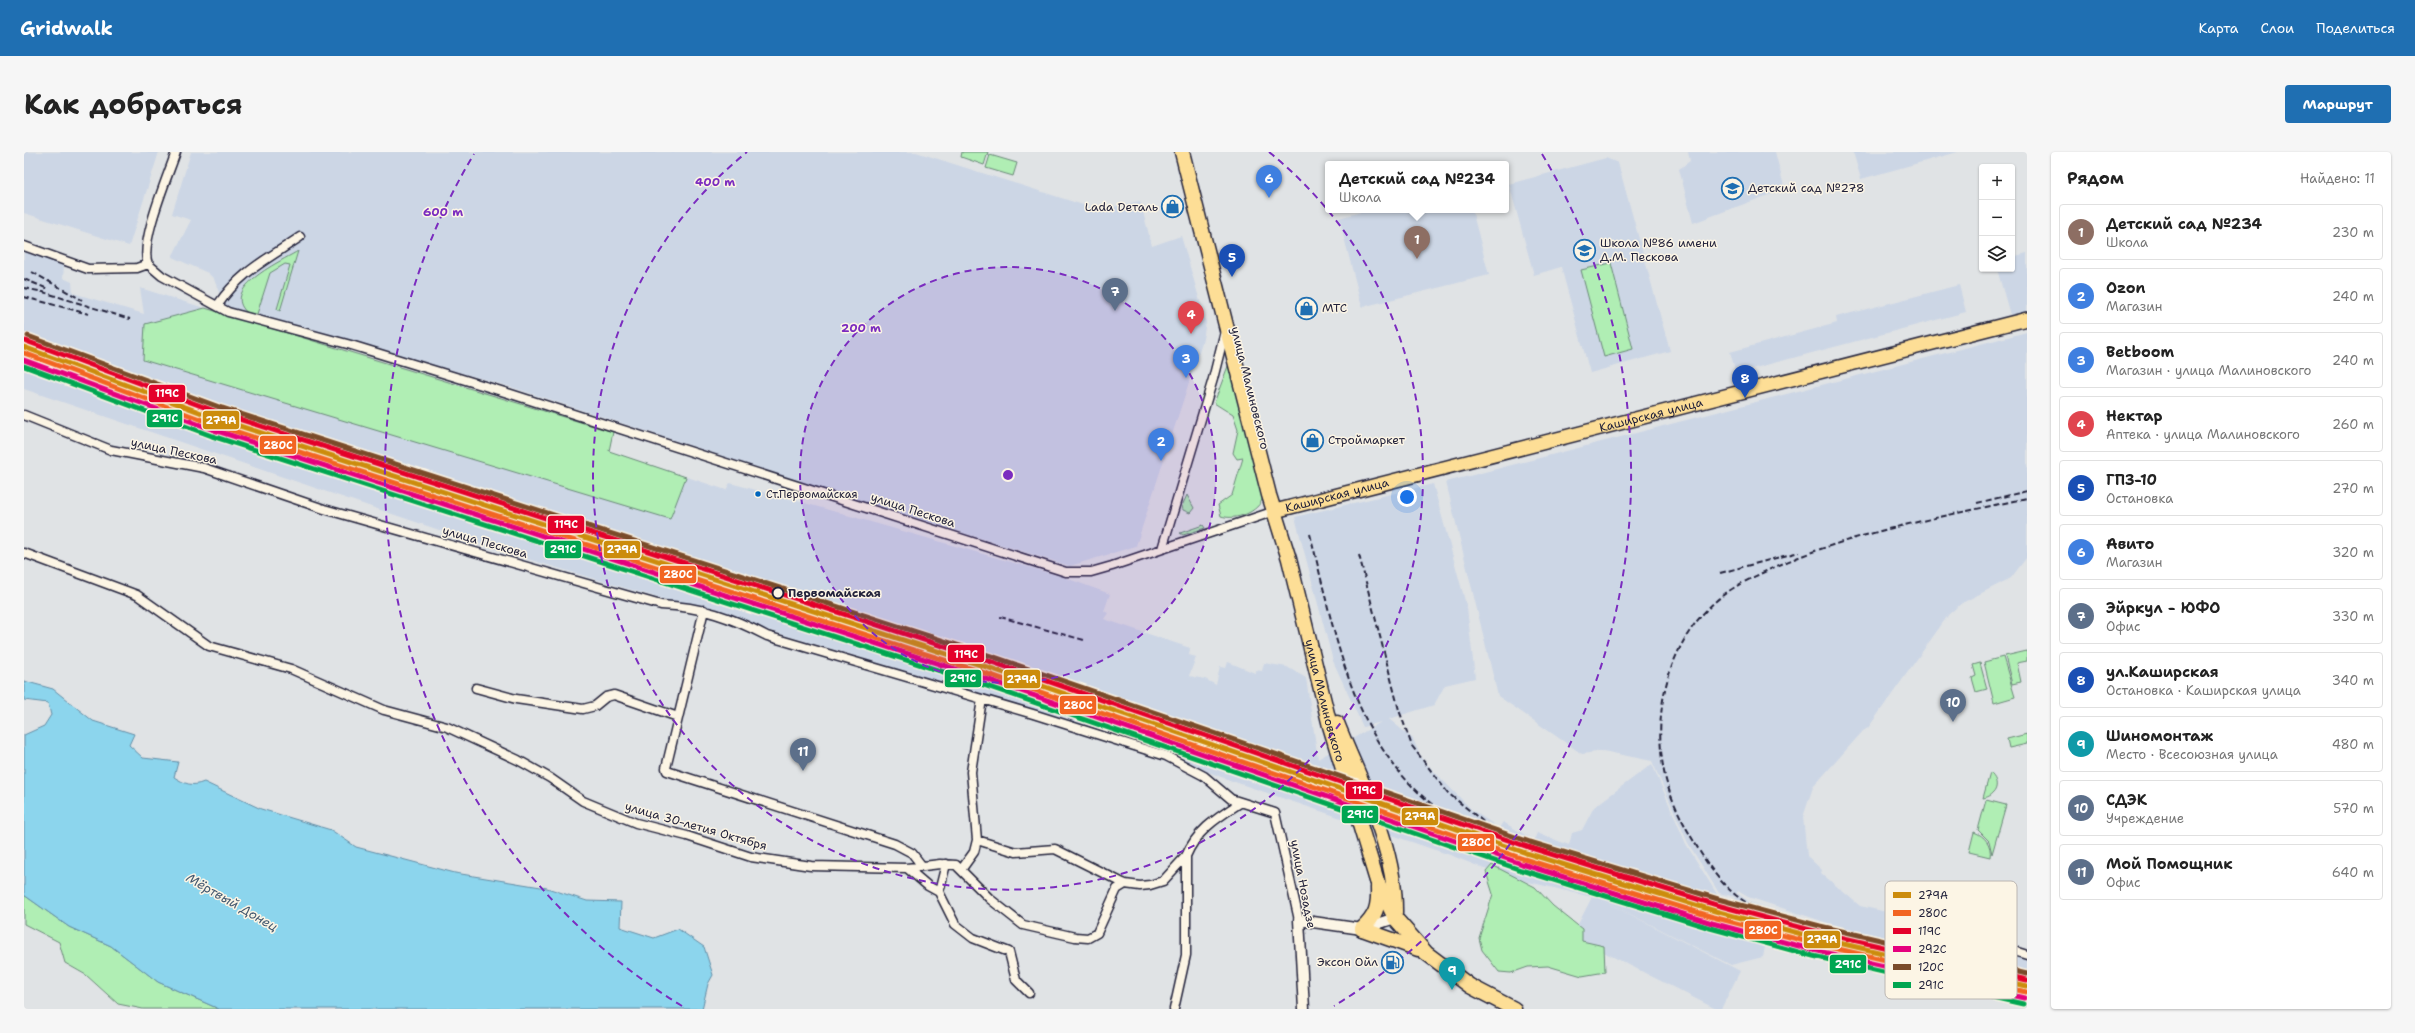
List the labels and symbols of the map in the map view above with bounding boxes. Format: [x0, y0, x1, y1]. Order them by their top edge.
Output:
pin: 6 [1256, 165, 1282, 198]
text: 400 m [695, 174, 735, 190]
school or university icon: Детский сад №278 [1720, 175, 1746, 201]
place label: Детский сад №278 [1748, 180, 1864, 196]
shop icon: Lada Dеталь [1160, 194, 1186, 220]
place label: Lada Dеталь [1085, 199, 1158, 215]
text: 600 m [423, 204, 463, 220]
pin: 1 [1404, 226, 1430, 259]
place label: Школа №86 имени Д.М. Пескова [1600, 235, 1717, 265]
school or university icon: Школа №86 имени Д.М. Пескова [1571, 237, 1597, 263]
pin: 5 [1219, 244, 1245, 277]
pin: 7 [1102, 278, 1128, 311]
shop icon: МТС [1294, 295, 1320, 321]
place label: МТС [1322, 300, 1347, 316]
pin: 4 [1178, 301, 1204, 334]
text: 200 m [841, 320, 881, 336]
street label: улица Малиновского [1227, 325, 1273, 451]
pin: 3 [1173, 345, 1199, 378]
pin: 8 [1732, 365, 1758, 398]
line badge: 119С [148, 384, 186, 403]
text: 119С [155, 386, 179, 401]
street label: Каширская улица [1597, 394, 1705, 436]
line badge: 291С [146, 409, 183, 428]
line badge: 279А [202, 410, 240, 430]
text: 291С [152, 411, 178, 426]
text: 279А [206, 413, 237, 428]
shop icon: Строймаркет [1300, 427, 1326, 453]
pin: 2 [1148, 428, 1174, 461]
place label: Строймаркет [1328, 432, 1406, 448]
street label: улица Пескова [129, 434, 219, 468]
line badge: 280С [259, 435, 297, 455]
text: 280С [263, 438, 293, 453]
centre of rings [1001, 468, 1015, 482]
street label: Каширская улица [1283, 474, 1391, 516]
place label: Ст.Первомайская [766, 487, 858, 502]
your location [1397, 487, 1417, 507]
marker: Ст.Первомайская [753, 489, 763, 499]
street label: улица Пескова [869, 489, 958, 531]
line badge: 119С [547, 515, 585, 534]
text: 119С [554, 517, 578, 532]
street label: улица Пескова [441, 522, 530, 562]
line badge: 291С [544, 540, 582, 559]
line badge: 279А [603, 540, 641, 559]
text: 291С [550, 542, 576, 557]
text: 279А [607, 542, 638, 557]
line badge: 280С [659, 565, 697, 584]
text: 280С [663, 567, 693, 582]
place label: Первомайская [788, 585, 881, 601]
marker: Первомайская [771, 586, 785, 600]
street label: улица Малиновского [1301, 638, 1348, 764]
line badge: 119С [947, 644, 985, 663]
text: 119С [954, 647, 978, 662]
line badge: 291С [944, 669, 982, 688]
line badge: 279А [1003, 669, 1041, 689]
text: 291С [950, 671, 976, 686]
text: 279А [1007, 672, 1038, 687]
pin: 10 [1940, 689, 1966, 722]
line badge: 280С [1059, 695, 1097, 715]
text: 280С [1063, 698, 1093, 713]
pin: 11 [790, 738, 816, 771]
line badge: 119С [1345, 781, 1383, 800]
text: 119С [1352, 783, 1376, 798]
street label: улица 30-летия Октября [623, 798, 769, 854]
line badge: 291С [1341, 805, 1379, 824]
text: 291С [1347, 807, 1373, 822]
line badge: 279А [1401, 807, 1439, 826]
text: 279А [1405, 809, 1436, 824]
line badge: 280С [1457, 833, 1495, 852]
text: 280С [1461, 835, 1491, 850]
street label: улица Нозадзе [1287, 838, 1319, 930]
water label: Мёртвый Донец [183, 869, 281, 935]
legend [1885, 881, 2017, 999]
text: 279А [1918, 888, 1948, 903]
text: 280С [1918, 906, 1948, 921]
line badge: 280С [1744, 920, 1782, 940]
text: 280С [1748, 923, 1778, 938]
text: 119С [1918, 924, 1941, 939]
line badge: 279А [1803, 930, 1841, 949]
text: 279А [1807, 932, 1838, 947]
text: 292С [1918, 942, 1947, 957]
fuel station icon: Эксон Ойл [1380, 949, 1406, 975]
place label: Эксон Ойл [1317, 954, 1378, 970]
line badge: 291С [1829, 954, 1867, 974]
pin: 9 [1439, 957, 1465, 990]
text: 291С [1835, 957, 1861, 972]
text: 120С [1918, 960, 1944, 975]
text: 291С [1918, 978, 1944, 993]

